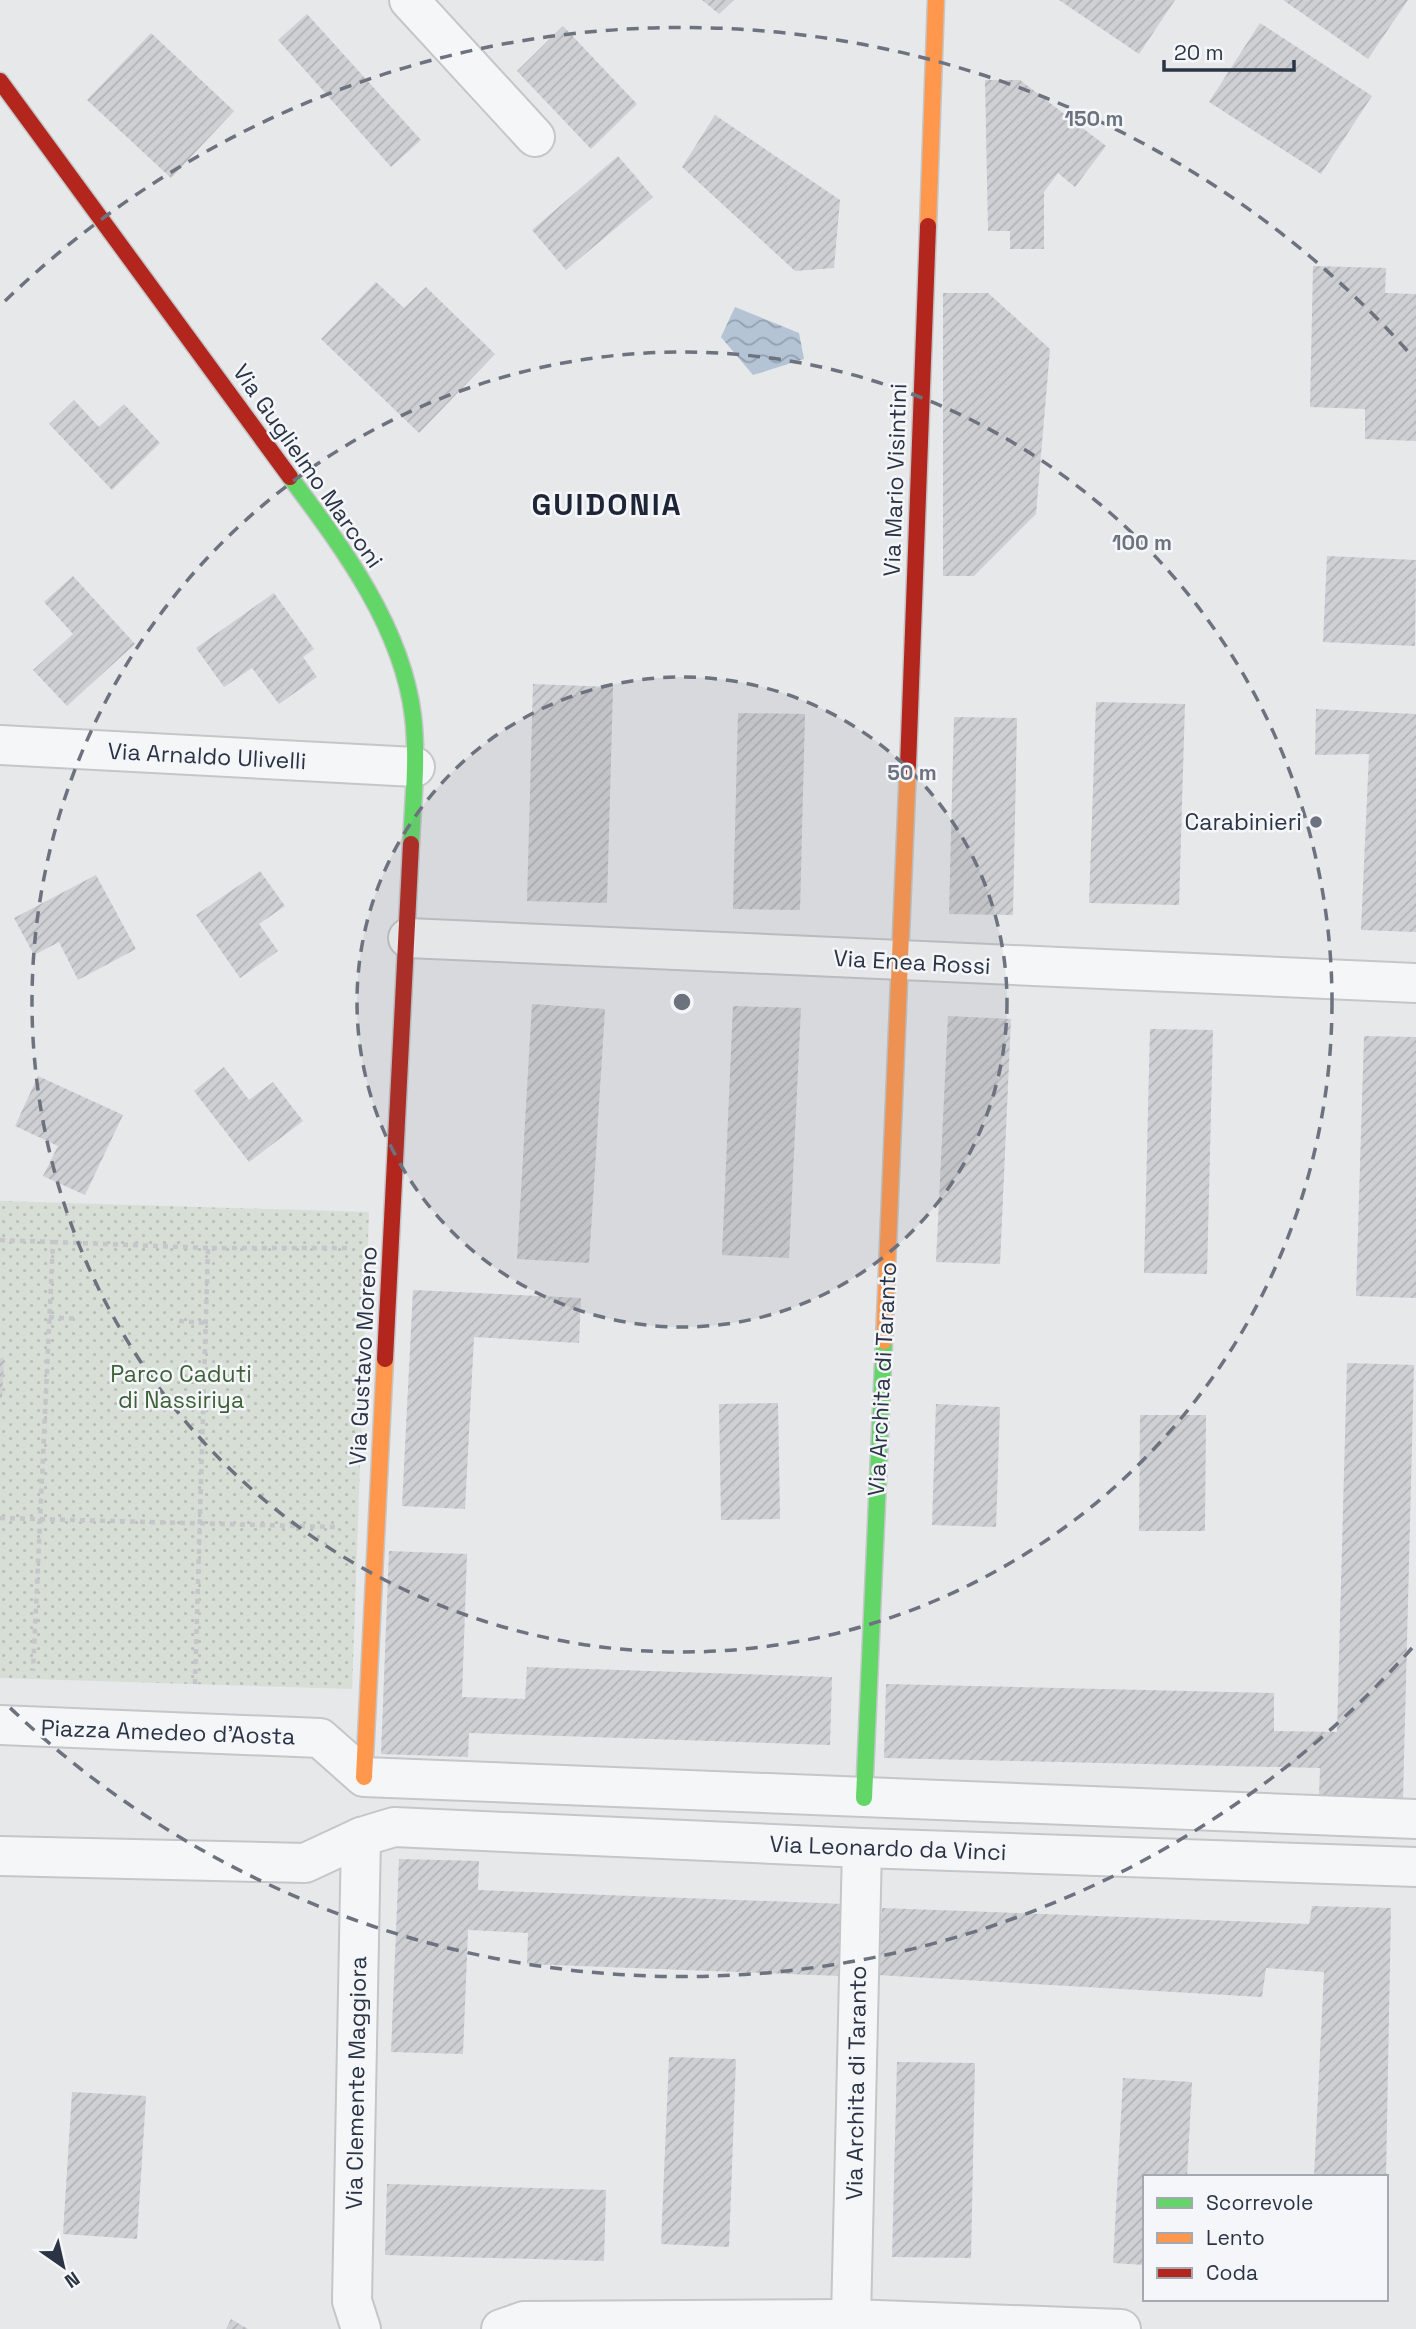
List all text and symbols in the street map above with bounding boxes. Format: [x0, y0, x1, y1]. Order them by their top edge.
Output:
scale bar [1164, 28, 1294, 72]
text: 20 m [1174, 39, 1224, 66]
text: 150 m [1065, 105, 1123, 132]
street label: Via Guglielmo Marconi [226, 358, 390, 574]
street label: Via Mario Visintini [877, 383, 913, 577]
district label: GUIDONIA [531, 485, 683, 524]
text: 100 m [1112, 529, 1172, 556]
street label: Via Arnaldo Ulivelli [107, 736, 307, 776]
text: 50 m [887, 759, 937, 786]
place label: Carabinieri [1184, 807, 1302, 837]
marker: Carabinieri [1308, 814, 1324, 830]
street label: Via Enea Rossi [833, 943, 991, 981]
centre of rings [670, 990, 694, 1014]
street label: Via Gustavo Moreno [342, 1246, 384, 1466]
street label: Via Archita di Taranto [861, 1261, 903, 1497]
park label: Parco Caduti di Nassiriya [110, 1359, 252, 1415]
street label: Piazza Amedeo d'Aosta [40, 1713, 296, 1751]
street label: Via Leonardo da Vinci [769, 1829, 1007, 1867]
street label: Via Clemente Maggiora [339, 1956, 373, 2210]
street label: Via Archita di Taranto [839, 1965, 873, 2201]
legend [1143, 2175, 1388, 2301]
text: Scorrevole [1206, 2189, 1313, 2216]
text: Lento [1206, 2224, 1265, 2251]
north arrow [28, 2231, 98, 2301]
text: Coda [1206, 2259, 1258, 2286]
text: N [60, 2266, 84, 2294]

